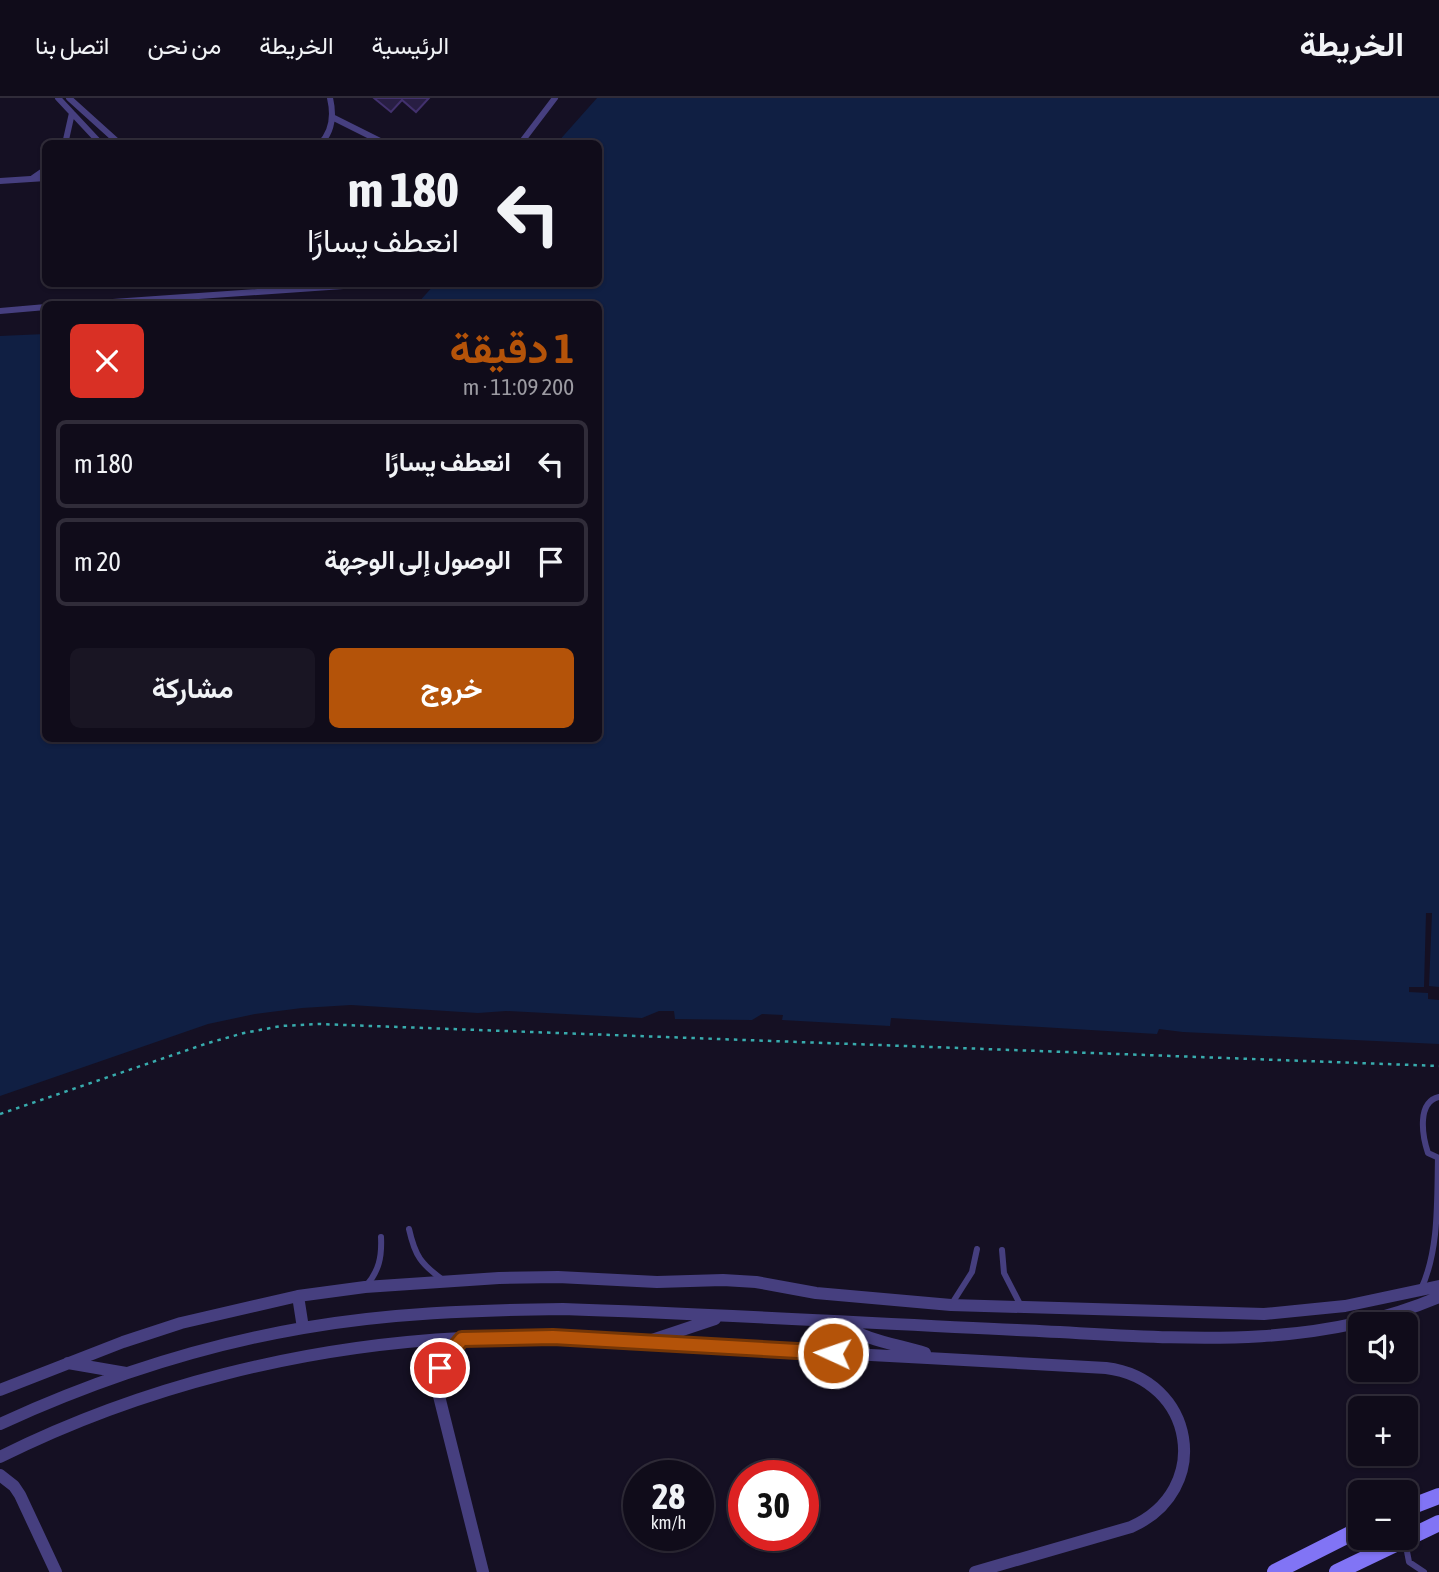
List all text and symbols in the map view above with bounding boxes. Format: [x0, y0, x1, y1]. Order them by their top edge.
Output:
text: الخريطة [1300, 25, 1404, 63]
text: اتصل بنا [35, 32, 109, 59]
text: من نحن [147, 32, 221, 59]
text: الخريطة [259, 32, 334, 59]
text: الرئيسية [372, 32, 449, 59]
text: 180 m [348, 161, 459, 217]
icon: left [483, 168, 574, 259]
text: انعطف يسارًا [307, 222, 459, 259]
button: close [70, 324, 144, 398]
text: 1 دقيقة [449, 324, 574, 372]
text: 200 m · 11:09 [463, 374, 574, 400]
icon: left [532, 445, 570, 483]
text: انعطف يسارًا [384, 447, 511, 477]
text: 180 m [74, 449, 133, 479]
icon: arrive [532, 543, 570, 581]
text: الوصول إلى الوجهة [324, 545, 511, 575]
text: 20 m [74, 547, 121, 577]
button: مشاركة [70, 648, 315, 728]
button: خروج [329, 648, 574, 728]
map controls [1348, 1312, 1418, 1550]
button: sound [1348, 1312, 1418, 1382]
position arrow [796, 1316, 870, 1390]
pin [410, 1338, 470, 1398]
icon: arrive [421, 1349, 459, 1387]
button: + [1348, 1396, 1418, 1466]
speed limit sign: 30 [728, 1460, 819, 1551]
text: 28 [652, 1476, 685, 1516]
button: − [1348, 1480, 1418, 1550]
text: km/h [651, 1512, 686, 1533]

